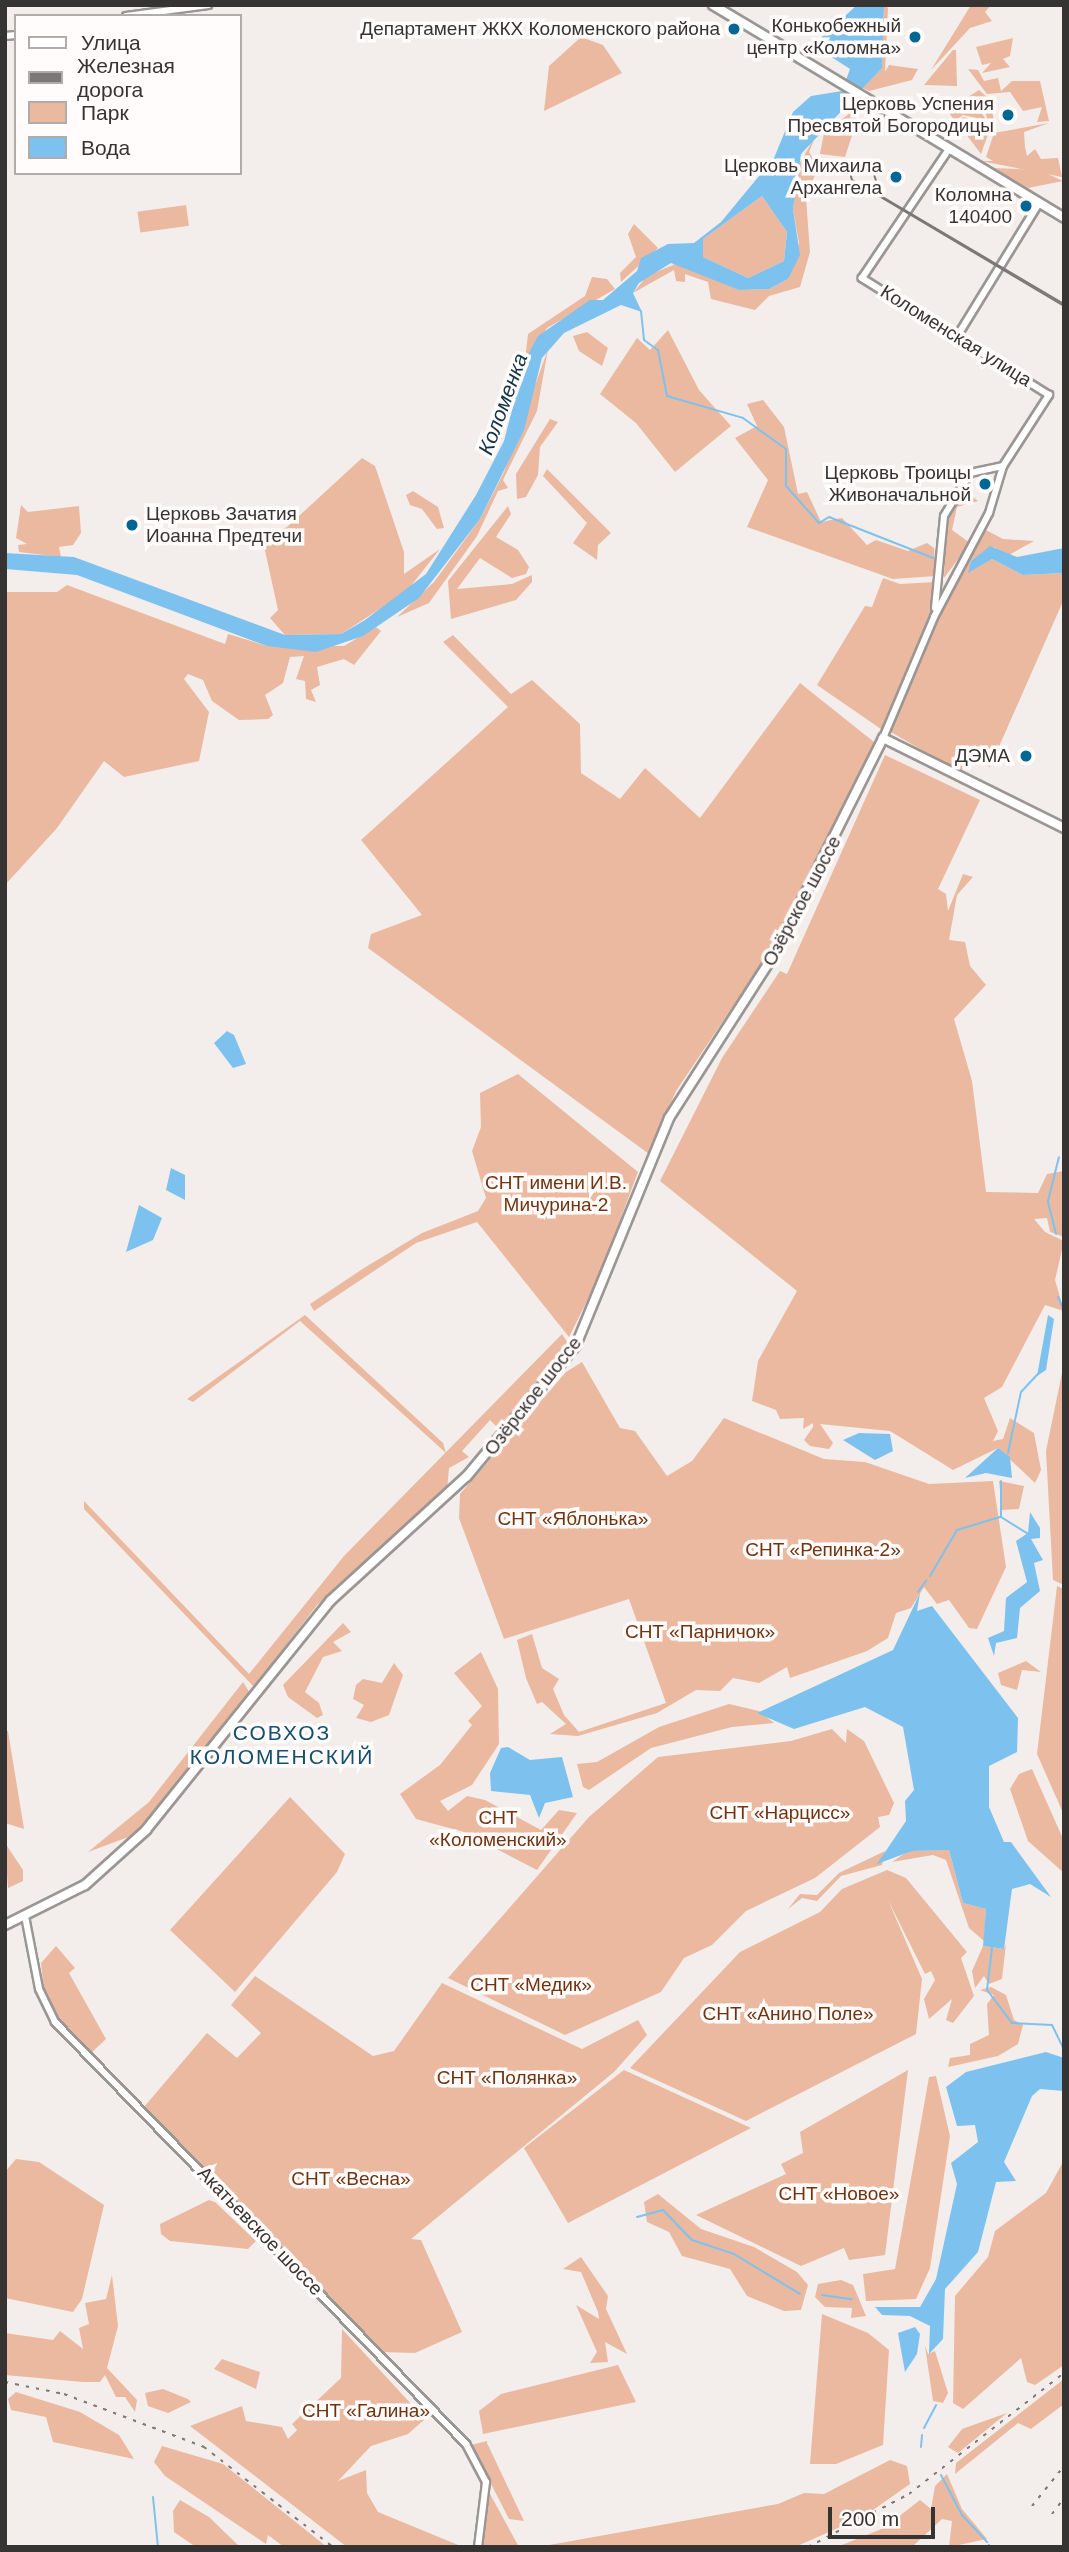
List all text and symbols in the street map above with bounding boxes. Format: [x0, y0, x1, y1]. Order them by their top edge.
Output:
legend [14, 14, 242, 175]
place label: Конькобежный центр «Коломна» [746, 15, 901, 59]
place label: Департамент ЖКХ Коломенского района [360, 18, 720, 40]
marker: Департамент ЖКХ Коломенского района [726, 21, 742, 37]
marker: Конькобежный центр «Коломна» [907, 29, 923, 45]
text: Улица [81, 31, 141, 54]
text: Железная дорога [77, 54, 175, 101]
place label: Церковь Успения Пресвятой Богородицы [788, 93, 994, 137]
text: Парк [81, 101, 129, 124]
marker: Церковь Успения Пресвятой Богородицы [1000, 107, 1016, 123]
text: Вода [81, 136, 130, 159]
place label: Церковь Михаила Архангела [724, 155, 882, 199]
marker: Церковь Михаила Архангела [888, 169, 904, 185]
place label: Коломна 140400 [935, 184, 1012, 228]
marker: Коломна 140400 [1018, 198, 1034, 214]
street label: Коломенская улица [876, 280, 1036, 392]
water label: Коломенка [473, 350, 533, 458]
place label: Церковь Троицы Живоначальной [825, 462, 971, 506]
marker: Церковь Троицы Живоначальной [977, 476, 993, 492]
place label: Церковь Зачатия Иоанна Предтечи [146, 503, 302, 547]
marker: Церковь Зачатия Иоанна Предтечи [124, 517, 140, 533]
place label: ДЭМА [955, 745, 1010, 767]
marker: ДЭМА [1016, 746, 1036, 766]
street label: Озёрское шоссе [758, 832, 846, 970]
park label: СНТ имени И.В. Мичурина-2 [485, 1172, 627, 1216]
street label: Озёрское шоссе [480, 1332, 586, 1460]
park label: СНТ «Яблонька» [498, 1508, 648, 1530]
park label: СНТ «Репинка-2» [745, 1539, 901, 1561]
park label: СНТ «Парничок» [625, 1621, 775, 1643]
district label: СОВХОЗ КОЛОМЕНСКИЙ [191, 1720, 373, 1770]
park label: СНТ «Нарцисс» [710, 1802, 850, 1824]
park label: СНТ «Коломенский» [429, 1807, 567, 1851]
park label: СНТ «Медик» [470, 1974, 592, 1996]
park label: СНТ «Анино Поле» [702, 2003, 874, 2025]
park label: СНТ «Полянка» [437, 2067, 577, 2089]
street label: Акатьевское шоссе [193, 2162, 327, 2300]
park label: СНТ «Весна» [291, 2168, 411, 2190]
park label: СНТ «Новое» [779, 2183, 899, 2205]
park label: СНТ «Галина» [302, 2400, 430, 2422]
scale bar [831, 2492, 938, 2536]
text: 200 m [841, 2507, 899, 2530]

